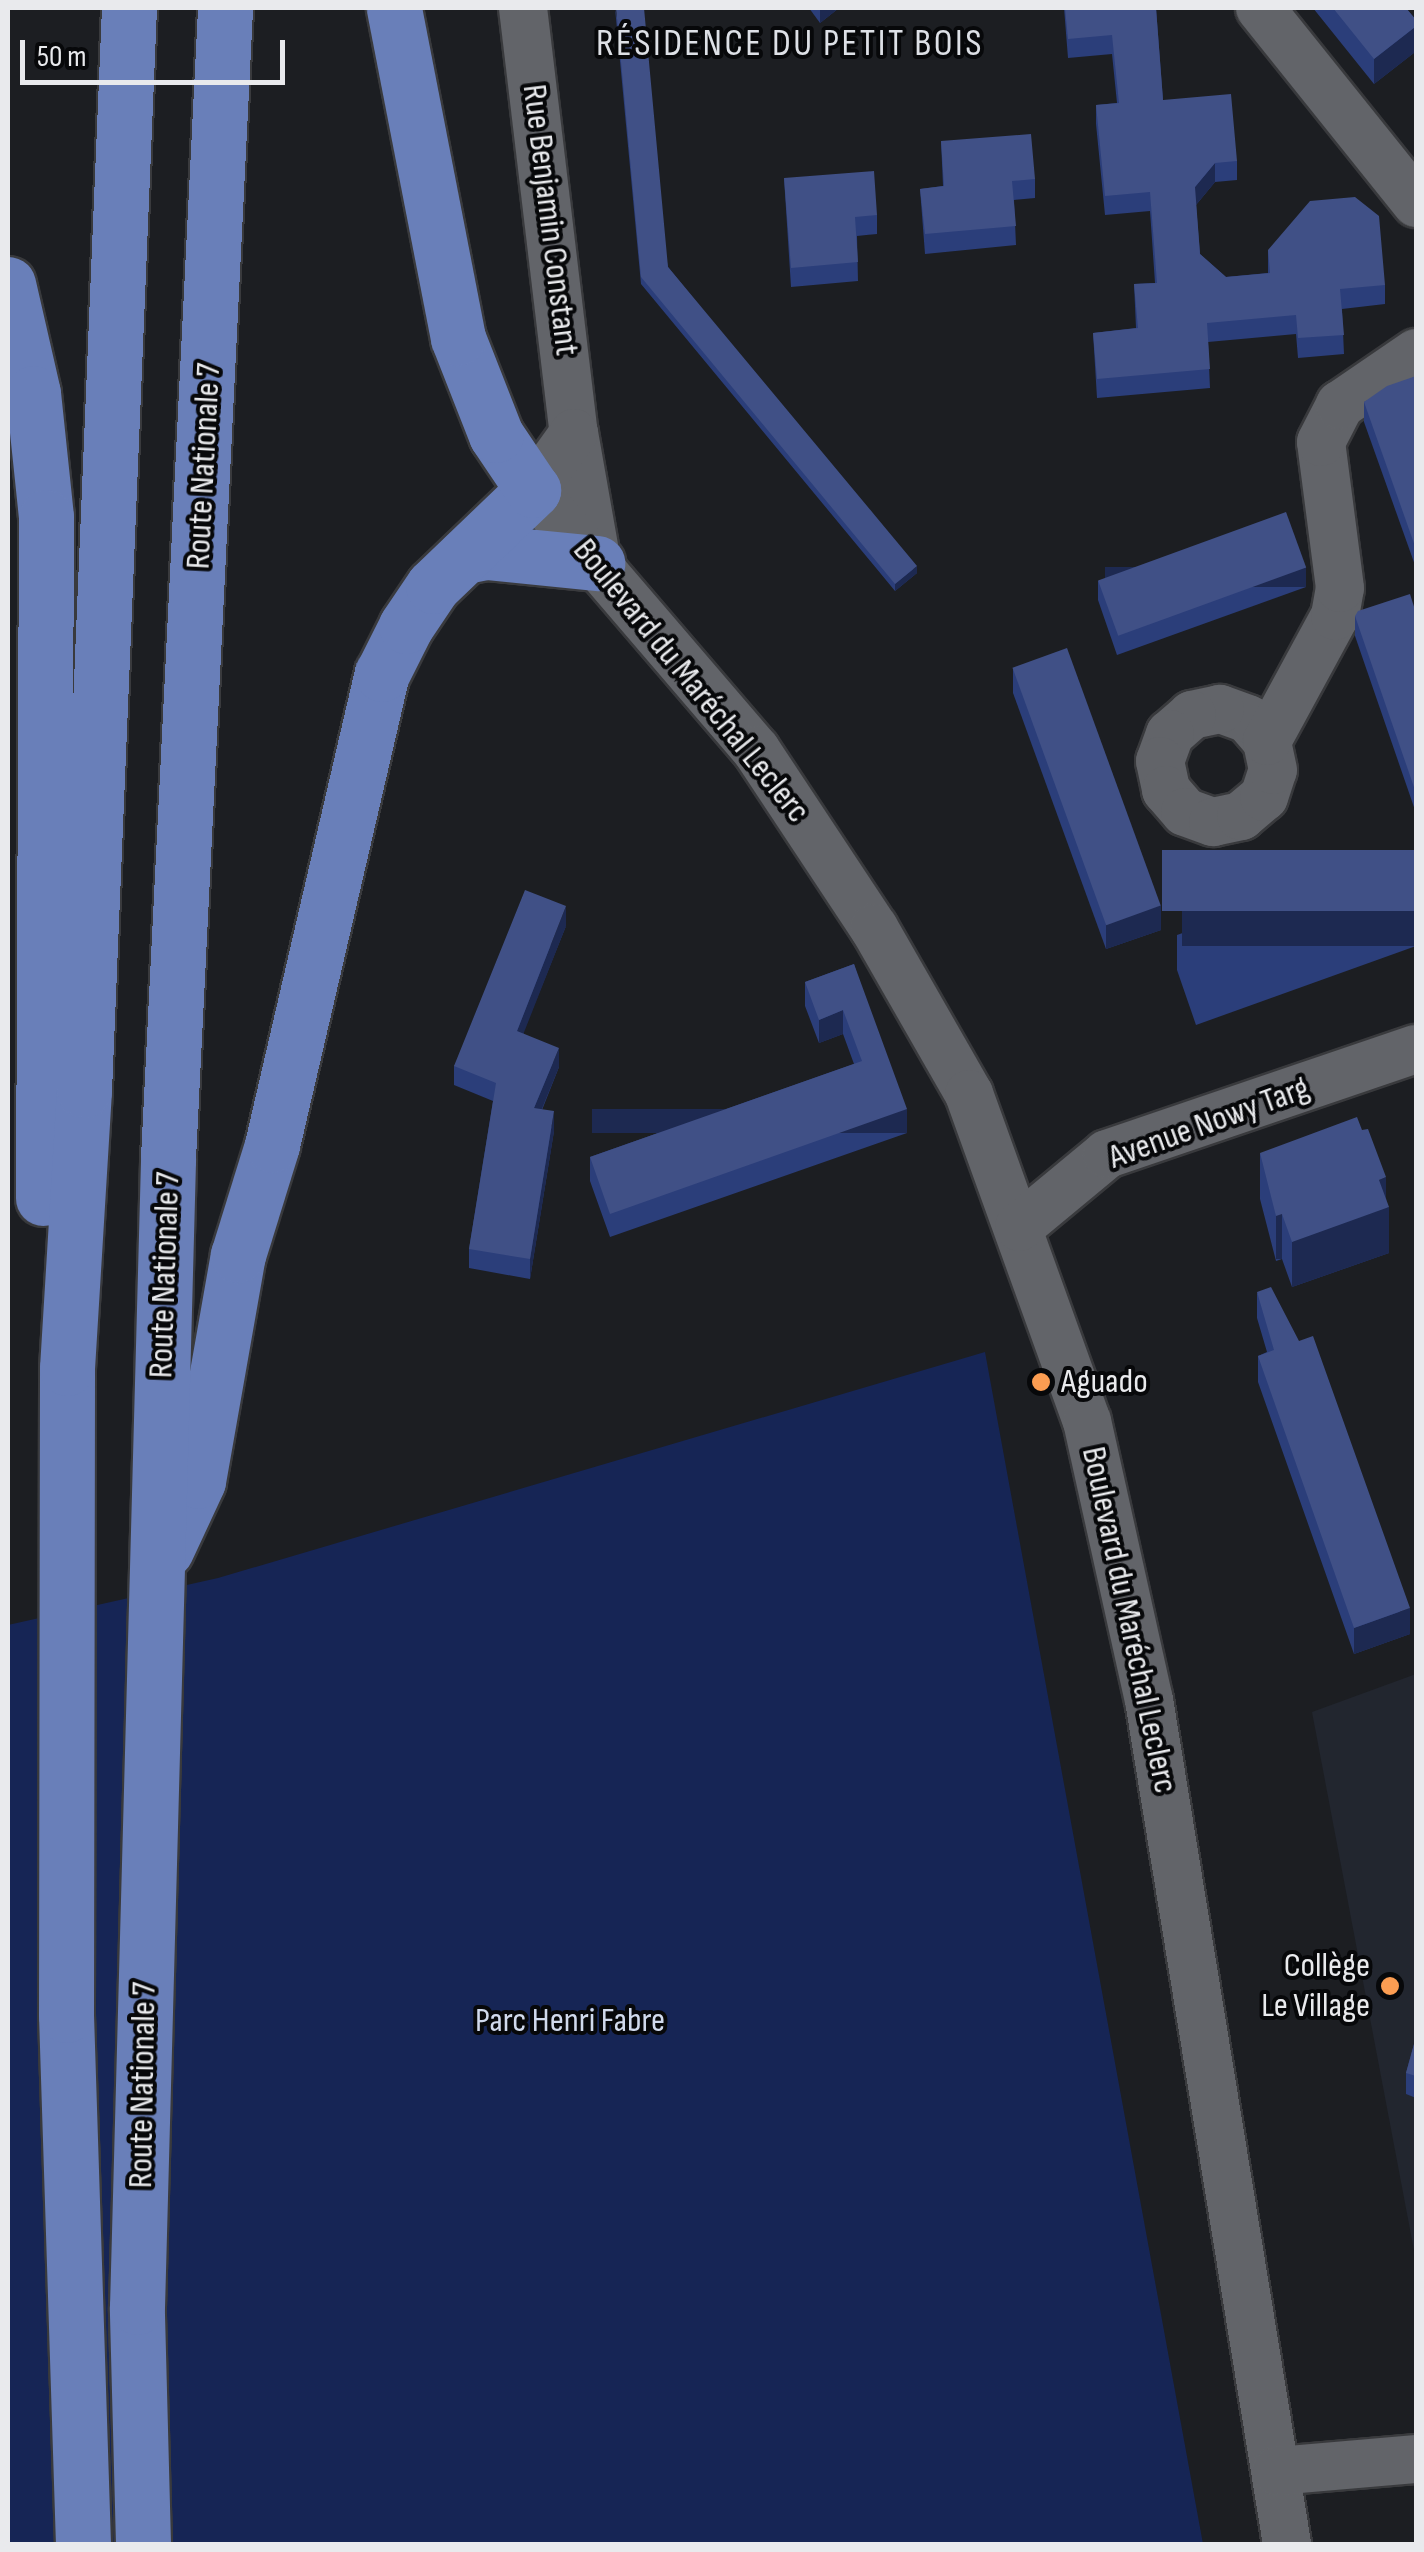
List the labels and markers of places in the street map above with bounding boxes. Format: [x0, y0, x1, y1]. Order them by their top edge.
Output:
place label: Aguado [1061, 1361, 1148, 1403]
marker: Aguado [1030, 1371, 1052, 1393]
place label: Collège Le Village [1261, 1945, 1370, 2027]
marker: Collège Le Village [1379, 1975, 1401, 1997]

